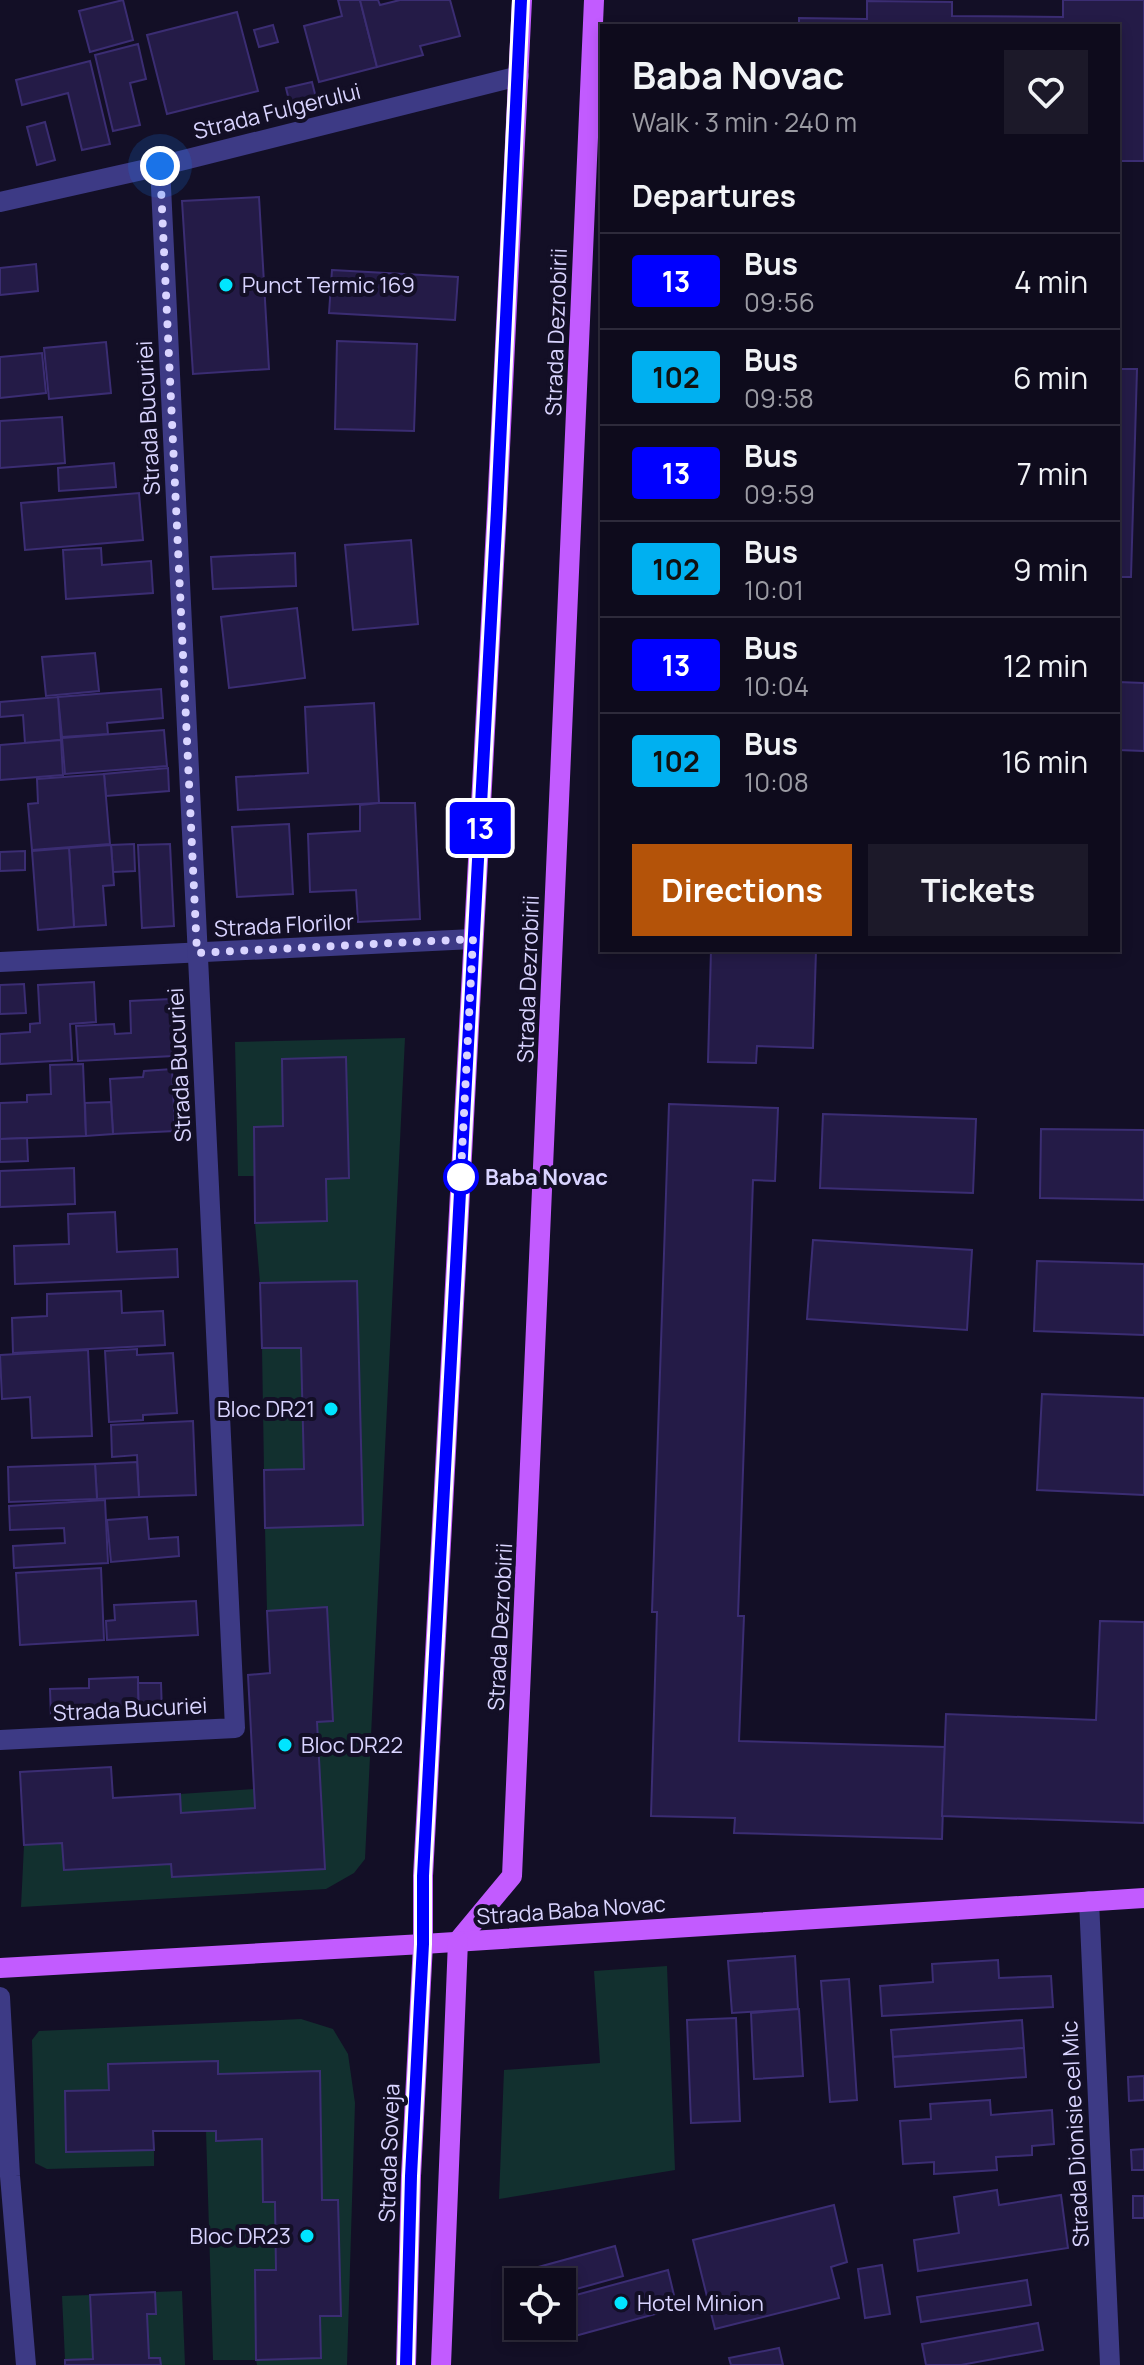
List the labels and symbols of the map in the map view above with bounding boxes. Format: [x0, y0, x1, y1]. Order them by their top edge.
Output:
street label: Strada Fulgerului [190, 76, 364, 146]
your location [140, 146, 180, 186]
street label: Strada Dezrobirii [538, 247, 574, 417]
place label: Punct Termic 169 [242, 270, 415, 300]
marker: Punct Termic 169 [217, 276, 235, 294]
street label: Strada Bucuriei [129, 340, 167, 496]
line badge: 13 [444, 802, 516, 854]
street label: Strada Dezrobirii [510, 894, 546, 1064]
street label: Strada Florilor [213, 906, 355, 944]
street label: Strada Bucuriei [160, 987, 198, 1143]
marker: Baba Novac [444, 1160, 478, 1194]
place label: Baba Novac [485, 1162, 608, 1192]
place label: Bloc DR21 [217, 1394, 315, 1424]
marker: Bloc DR21 [322, 1400, 340, 1418]
street label: Strada Dezrobirii [481, 1542, 519, 1712]
street label: Strada Bucuriei [52, 1690, 208, 1728]
place label: Bloc DR22 [301, 1730, 403, 1760]
marker: Bloc DR22 [276, 1736, 294, 1754]
street label: Strada Baba Novac [475, 1888, 667, 1932]
street label: Strada Dionisie cel Mic [1054, 2020, 1096, 2248]
street label: Strada Soveja [372, 2083, 406, 2223]
place label: Bloc DR23 [189, 2221, 291, 2251]
marker: Bloc DR23 [298, 2227, 316, 2245]
place label: Hotel Minion [637, 2288, 764, 2318]
marker: Hotel Minion [612, 2294, 630, 2312]

